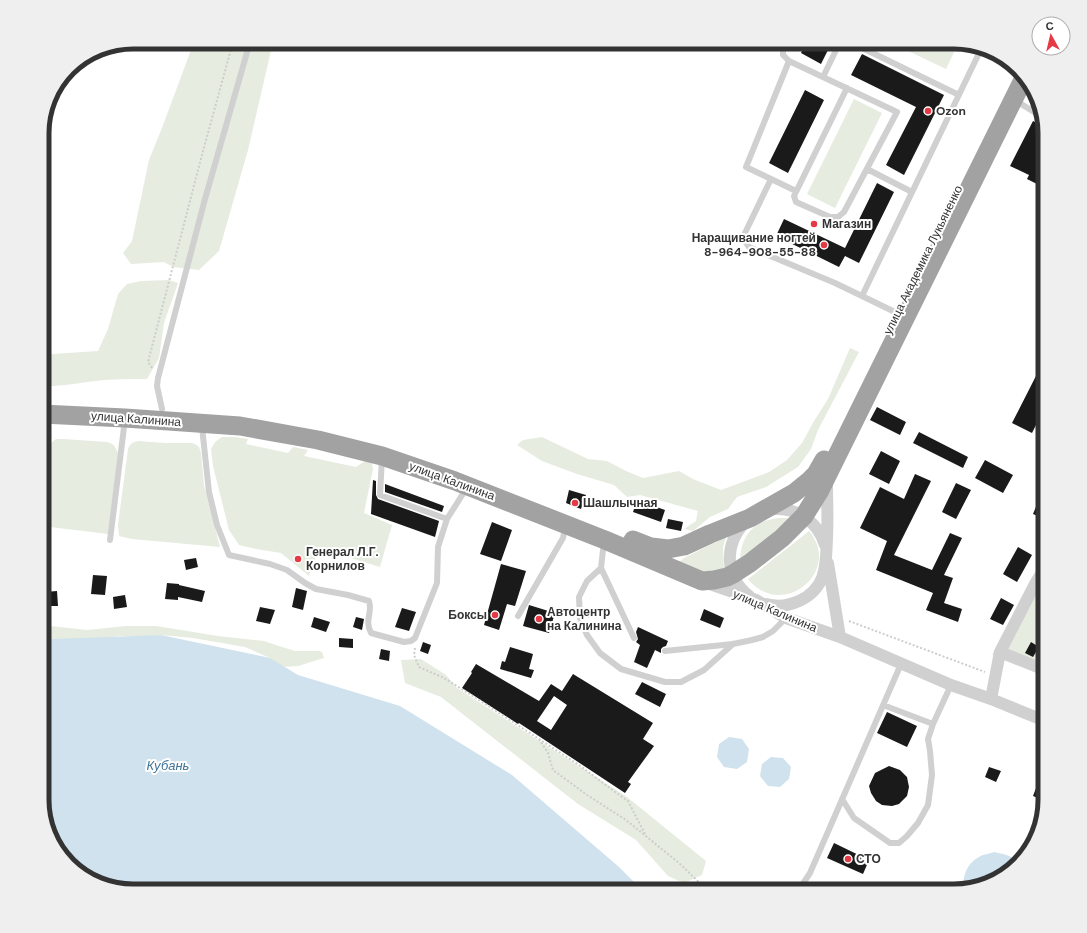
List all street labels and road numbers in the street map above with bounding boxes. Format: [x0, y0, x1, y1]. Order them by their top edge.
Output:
street label: улица Академика Лукьяненко [880, 182, 966, 337]
street label: улица Калинина [90, 408, 182, 430]
street label: улица Калинина [407, 458, 497, 504]
street label: улица Калинина [730, 586, 820, 636]

